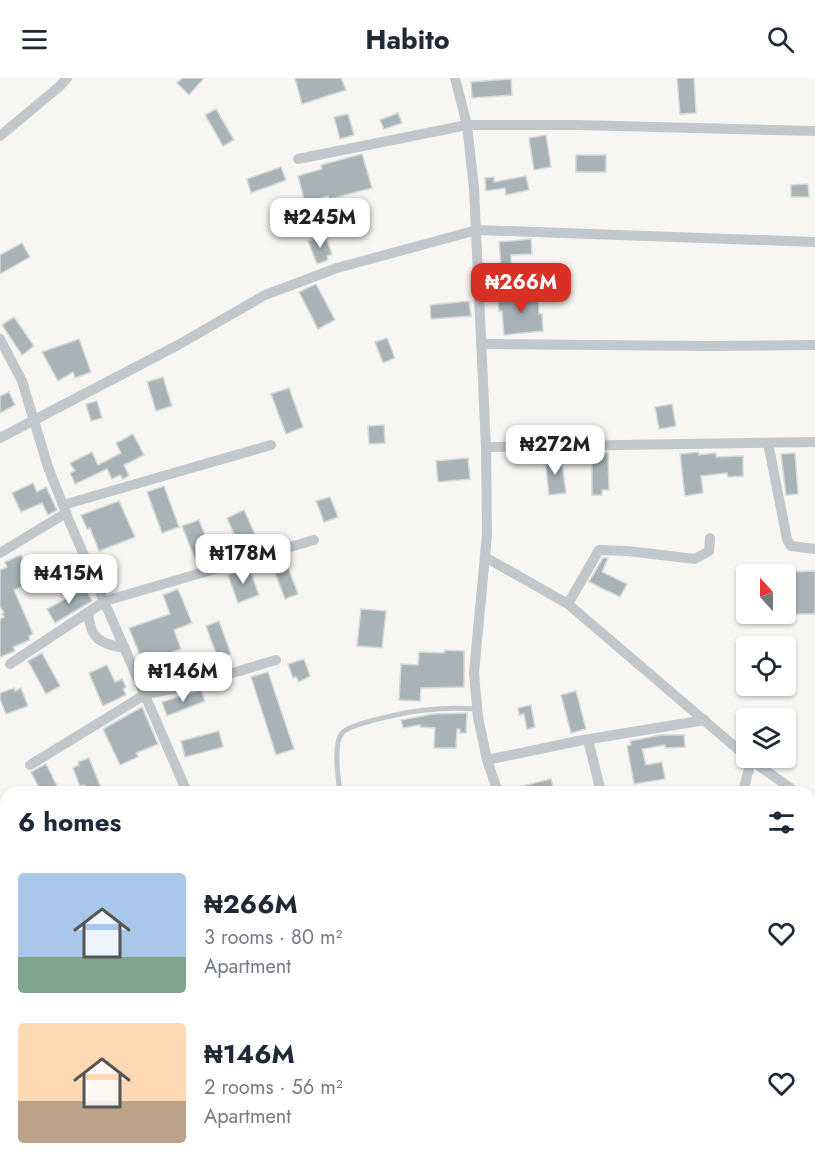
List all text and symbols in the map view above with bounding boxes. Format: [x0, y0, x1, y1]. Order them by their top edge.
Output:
text: Habito [365, 20, 450, 59]
icon: menu [18, 23, 51, 56]
icon: search [764, 23, 797, 56]
pin: ₦245M [278, 198, 362, 249]
text: ₦245M [284, 203, 356, 232]
pin: ₦266M [479, 263, 563, 314]
text: ₦266M [485, 268, 557, 297]
pin: ₦272M [513, 425, 597, 476]
text: ₦272M [520, 430, 590, 459]
pin: ₦178M [201, 534, 285, 585]
text: ₦178M [209, 539, 277, 568]
pin: ₦415M [27, 554, 111, 605]
text: ₦415M [34, 559, 104, 588]
north arrow [736, 564, 796, 624]
map controls [736, 564, 796, 768]
button: locate [736, 636, 796, 696]
pin: ₦146M [141, 652, 225, 703]
text: ₦146M [148, 657, 218, 686]
button: layers [736, 708, 796, 768]
text: 6 homes [18, 803, 121, 841]
icon: filters [765, 806, 798, 839]
text: ₦266M [204, 885, 298, 923]
icon: home [66, 897, 138, 969]
icon: heart [765, 917, 798, 950]
text: 3 rooms · 80 m² [204, 923, 342, 952]
text: Apartment [204, 952, 291, 981]
text: ₦146M [204, 1035, 295, 1073]
icon: home [66, 1047, 138, 1119]
icon: heart [765, 1067, 798, 1100]
text: 2 rooms · 56 m² [204, 1073, 343, 1102]
text: Apartment [204, 1102, 291, 1131]

